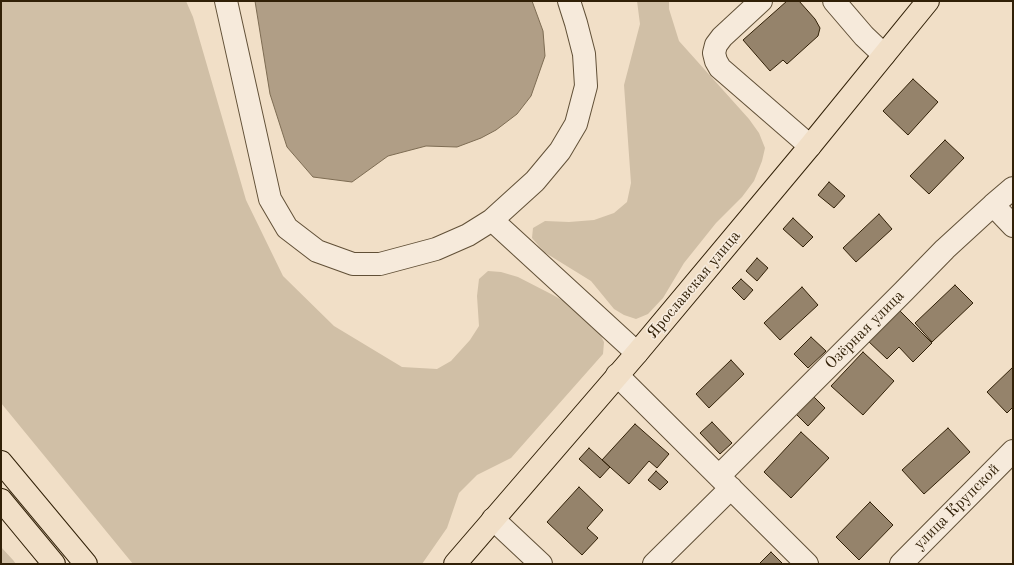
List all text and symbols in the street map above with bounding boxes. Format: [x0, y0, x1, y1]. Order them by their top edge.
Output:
street label: Ярославская улица [643, 227, 745, 343]
street label: Озёрная улица [821, 286, 909, 374]
street label: улица Крупской [910, 460, 1004, 554]

